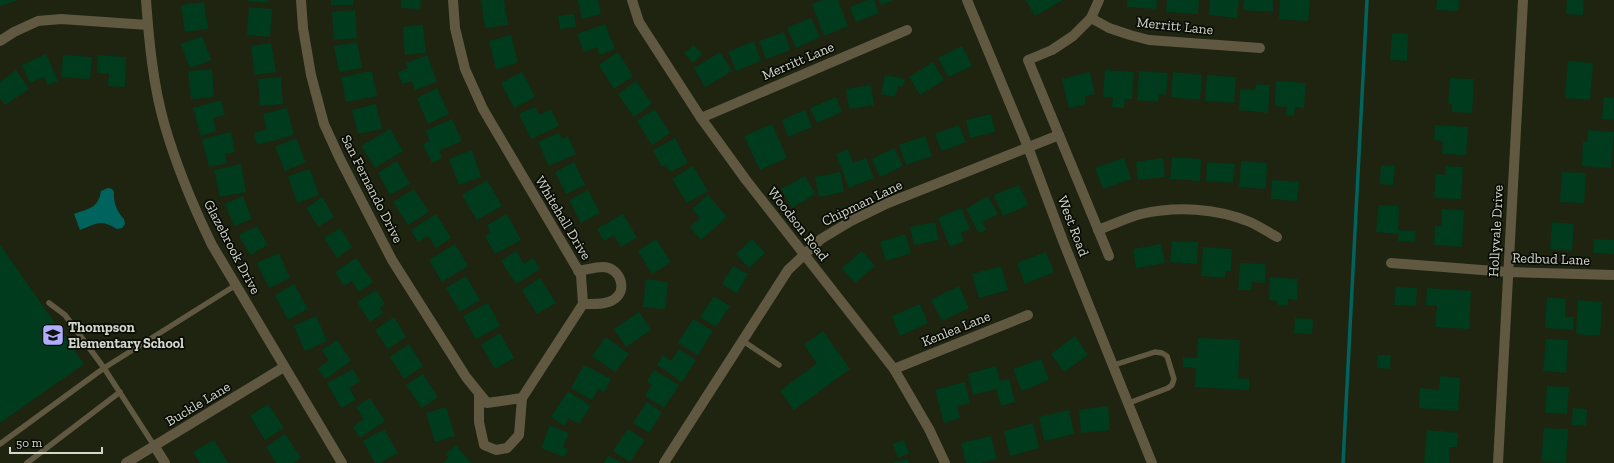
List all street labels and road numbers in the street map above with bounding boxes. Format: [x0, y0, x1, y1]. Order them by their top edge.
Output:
street label: Merritt Lane [1136, 14, 1215, 39]
street label: Merritt Lane [759, 38, 837, 84]
street label: San Fernando Drive [337, 132, 407, 246]
street label: Whitehall Drive [531, 173, 595, 263]
street label: Chipman Lane [819, 176, 905, 230]
street label: Woodson Road [764, 184, 832, 265]
street label: Hollyvale Drive [1485, 184, 1507, 277]
street label: West Road [1054, 193, 1092, 259]
street label: Glazebrook Drive [200, 197, 264, 297]
street label: Redbud Lane [1512, 249, 1591, 269]
street label: Kenlea Lane [919, 307, 993, 350]
street label: Buckle Lane [163, 378, 234, 430]

